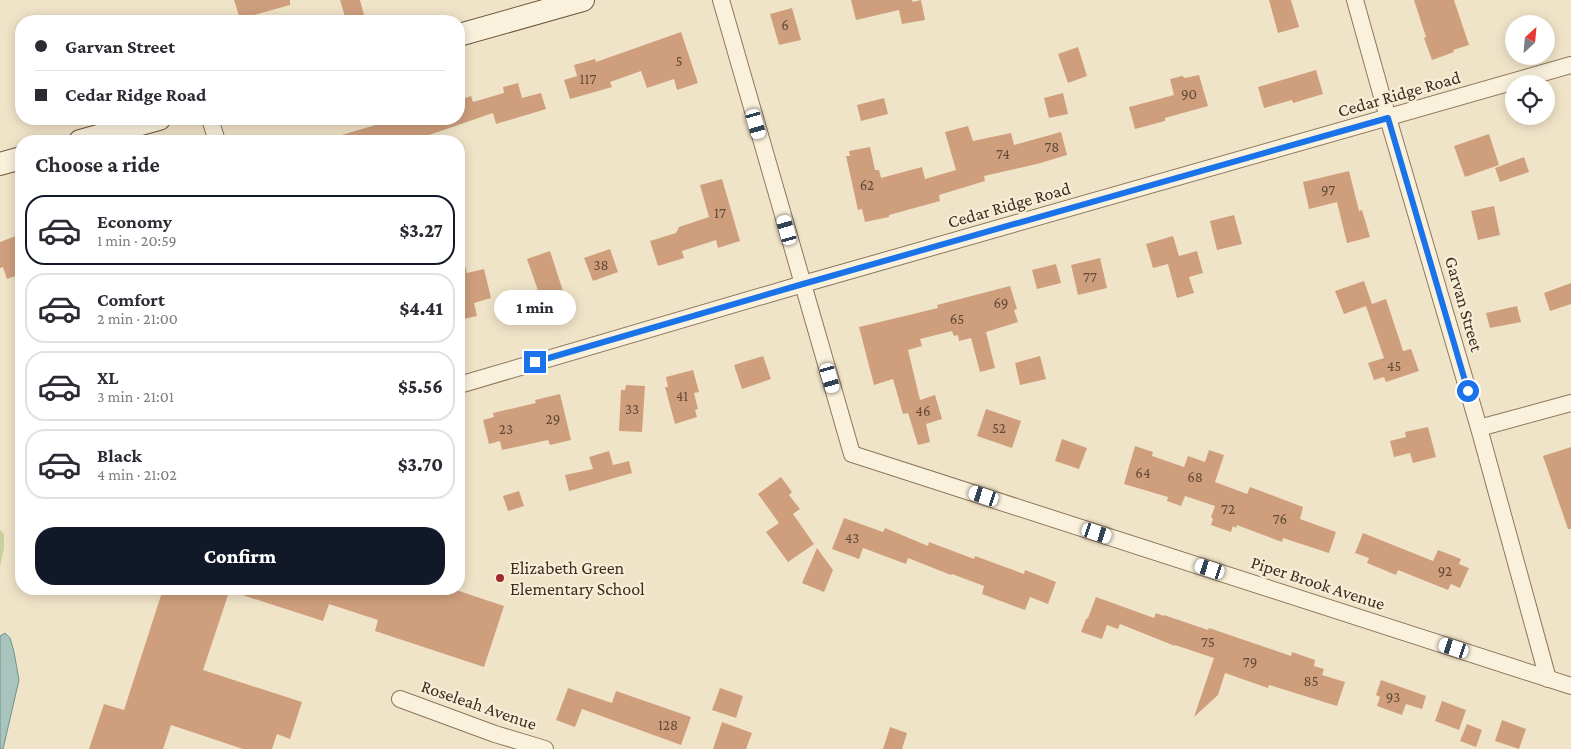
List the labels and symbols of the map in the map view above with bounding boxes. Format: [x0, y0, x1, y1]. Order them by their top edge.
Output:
north arrow [1505, 15, 1555, 65]
house number: 6 [781, 17, 789, 33]
house number: 5 [675, 53, 683, 69]
street label: Cedar Ridge Road [1335, 67, 1463, 121]
house number: 117 [580, 71, 597, 87]
house number: 90 [1181, 86, 1197, 102]
car [744, 108, 767, 140]
house number: 78 [1045, 139, 1059, 155]
house number: 74 [996, 146, 1010, 162]
house number: 62 [860, 177, 874, 193]
street label: Cedar Ridge Road [945, 178, 1073, 232]
house number: 97 [1321, 182, 1335, 198]
house number: 17 [714, 205, 726, 221]
car [775, 214, 798, 246]
street label: Garvan Street [1441, 254, 1487, 355]
house number: 38 [593, 257, 609, 273]
house number: 77 [1083, 269, 1097, 285]
callout: 1 min [494, 290, 576, 324]
house number: 69 [994, 295, 1008, 311]
house number: 65 [950, 311, 964, 327]
route end [524, 351, 546, 373]
house number: 45 [1387, 358, 1401, 374]
car [818, 362, 841, 394]
route start [1457, 380, 1479, 402]
house number: 41 [676, 388, 688, 404]
house number: 33 [625, 401, 639, 417]
house number: 46 [915, 403, 931, 419]
house number: 29 [546, 411, 560, 427]
house number: 52 [992, 420, 1006, 436]
house number: 23 [499, 421, 513, 437]
house number: 64 [1135, 465, 1151, 481]
house number: 68 [1187, 469, 1203, 485]
car [967, 484, 1000, 508]
house number: 72 [1221, 501, 1235, 517]
house number: 76 [1273, 511, 1287, 527]
car [1080, 521, 1113, 545]
house number: 43 [845, 530, 859, 546]
street label: Piper Brook Avenue [1249, 552, 1388, 614]
car [1193, 557, 1226, 581]
place label: Elizabeth Green Elementary School [510, 558, 645, 599]
house number: 92 [1438, 563, 1452, 579]
marker: Elizabeth Green Elementary School [494, 572, 506, 584]
house number: 75 [1201, 634, 1215, 650]
car [1437, 636, 1470, 660]
house number: 79 [1243, 654, 1257, 670]
house number: 85 [1304, 673, 1318, 689]
street label: Roseleah Avenue [419, 676, 539, 734]
house number: 93 [1386, 689, 1400, 705]
house number: 128 [658, 717, 678, 733]

